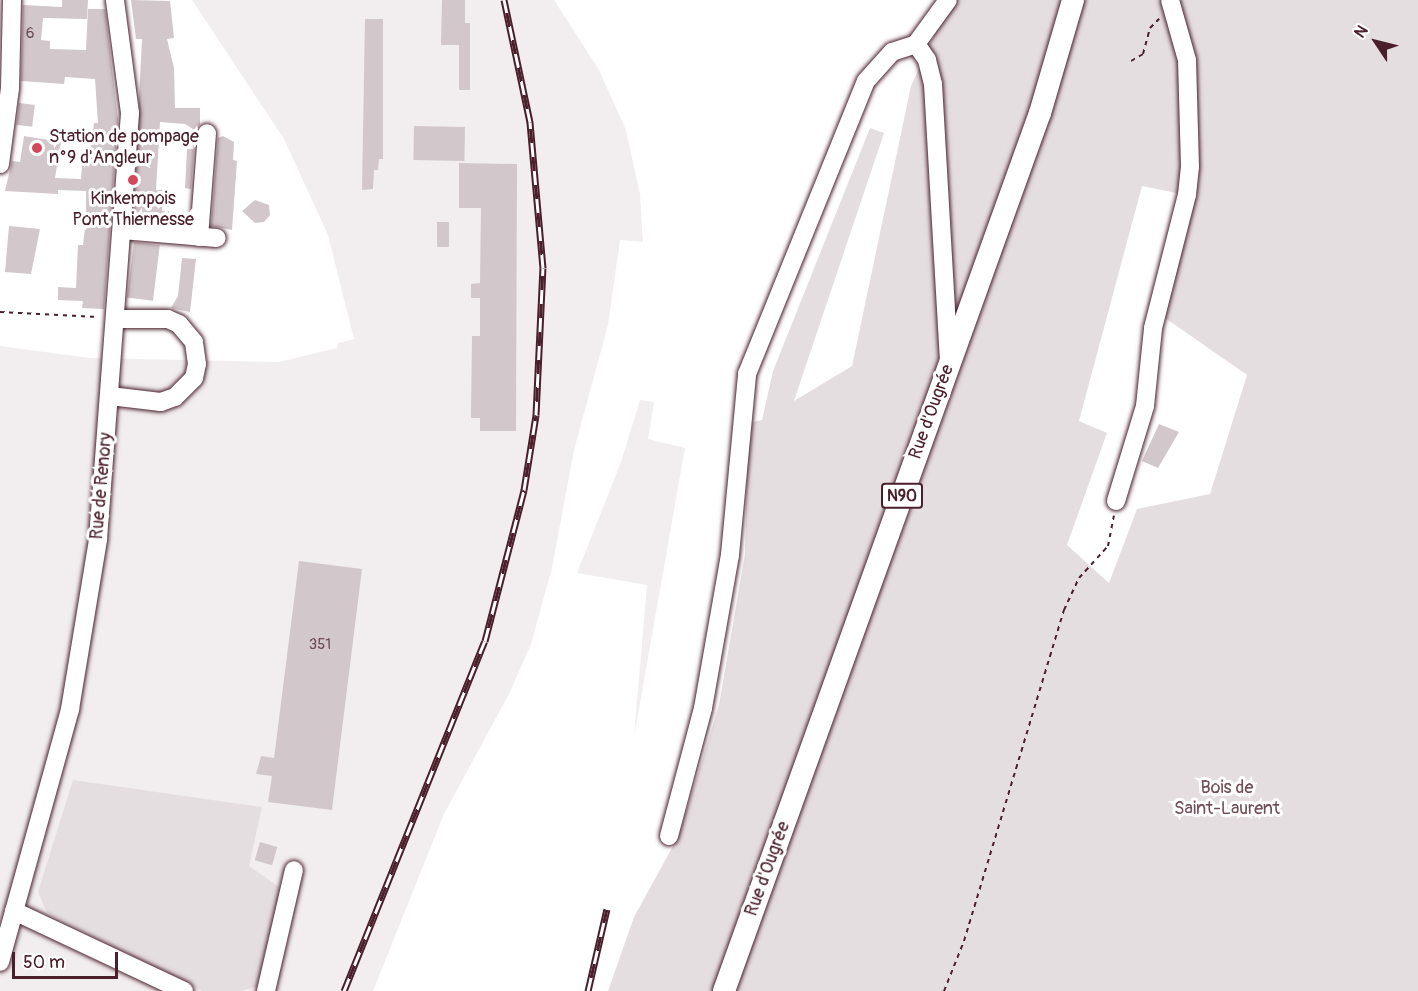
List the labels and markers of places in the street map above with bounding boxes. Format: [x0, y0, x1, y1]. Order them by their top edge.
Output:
place label: Station de pompage n°9 d'Angleur [49, 127, 199, 170]
marker: Station de pompage n°9 d'Angleur [30, 141, 44, 155]
marker: Kinkempois Pont Thiernesse [126, 173, 140, 187]
place label: Kinkempois Pont Thiernesse [72, 189, 194, 232]

